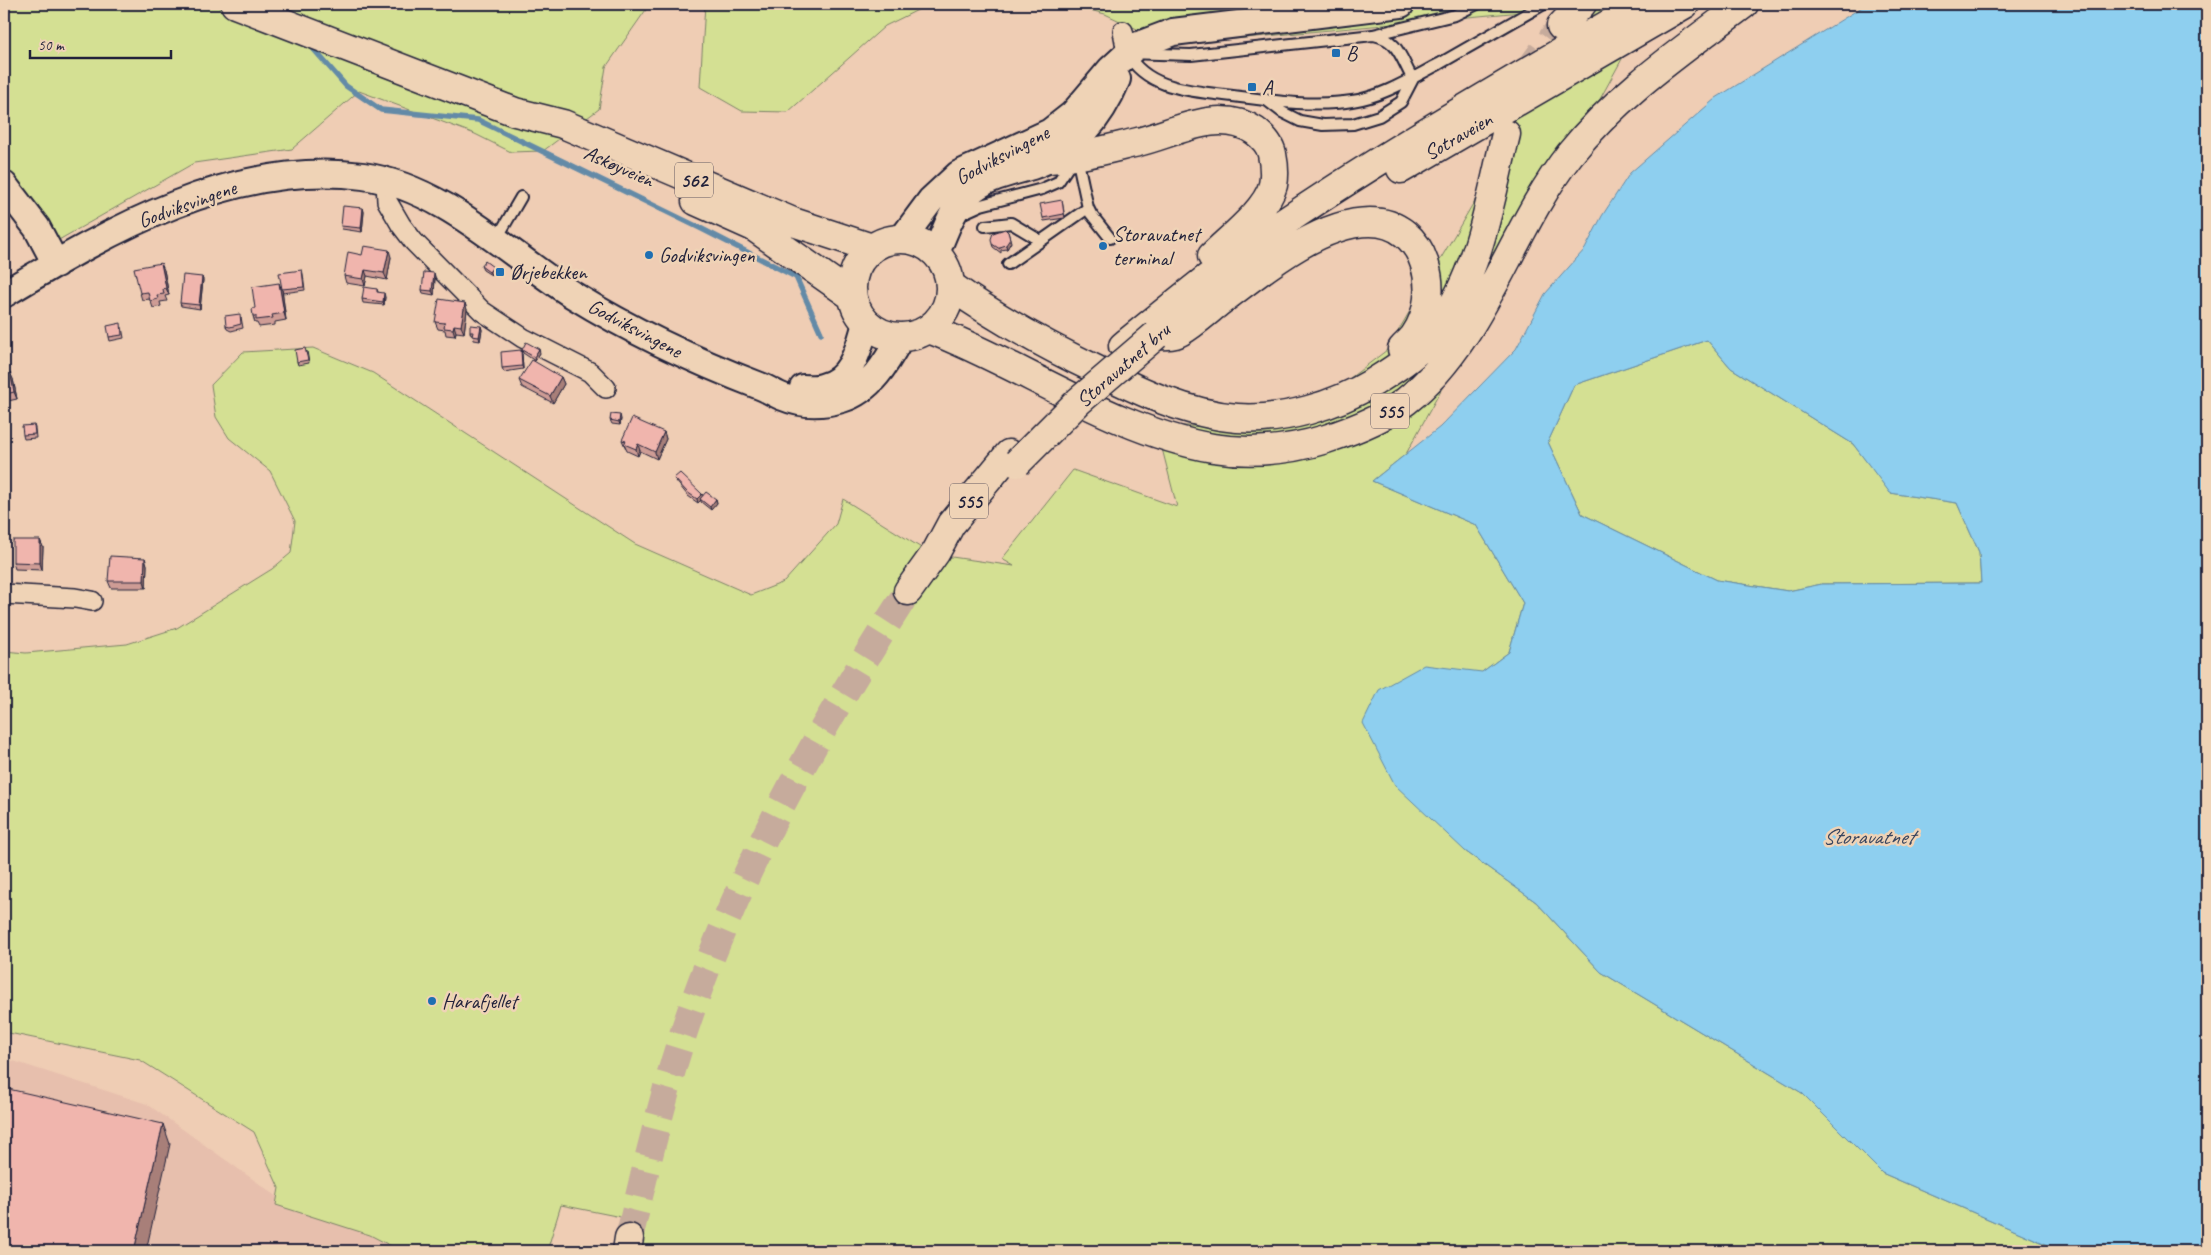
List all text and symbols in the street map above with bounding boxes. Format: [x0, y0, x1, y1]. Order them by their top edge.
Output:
scale bar [30, 28, 171, 60]
text: 50 m [38, 36, 65, 55]
place label: B [1346, 40, 1359, 66]
marker: B [1330, 47, 1342, 59]
place label: A [1262, 74, 1274, 100]
marker: A [1246, 81, 1258, 93]
street label: Sotraveien [1419, 106, 1497, 166]
street label: Godviksvingene [951, 119, 1054, 191]
street label: Askøyveien [580, 139, 659, 193]
road number: 562 [675, 162, 713, 198]
street label: Godviksvingene [134, 174, 241, 234]
place label: Storavatnet terminal [1113, 221, 1203, 271]
marker: Storavatnet terminal [1097, 240, 1109, 252]
place label: Godviksvingen [659, 242, 755, 268]
marker: Godviksvingen [643, 249, 655, 261]
place label: Ørjebekken [510, 259, 588, 285]
marker: Ørjebekken [494, 266, 506, 278]
street label: Godviksvingene [584, 292, 687, 364]
street label: Storavatnet bru [1071, 316, 1176, 413]
road number: 555 [1371, 394, 1409, 428]
road number: 555 [950, 484, 988, 518]
water label: Storavatnet [1823, 823, 1919, 851]
place label: Harafjellet [442, 988, 520, 1014]
marker: Harafjellet [426, 995, 438, 1007]

